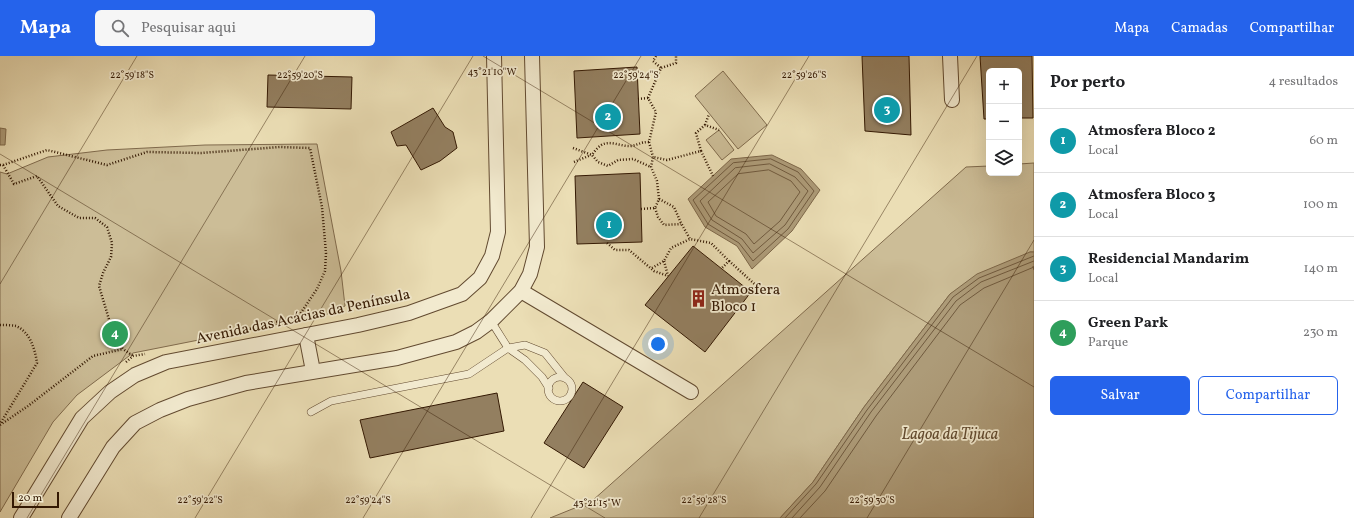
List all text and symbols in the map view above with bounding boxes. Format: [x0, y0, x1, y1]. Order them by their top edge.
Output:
search box [95, 10, 375, 46]
text: Mapa [20, 15, 71, 41]
icon: search [109, 17, 131, 39]
text: Pesquisar aqui [141, 18, 236, 39]
text: Mapa [1114, 19, 1149, 38]
text: Camadas [1171, 19, 1228, 38]
text: Compartilhar [1250, 19, 1334, 38]
text: 43°21'10"W [467, 65, 517, 79]
text: 22°59'18"S [110, 68, 154, 82]
text: 22°59'20"S [277, 68, 323, 82]
text: 22°59'24"S [613, 68, 659, 82]
text: 22°59'26"S [781, 68, 827, 82]
map controls [986, 68, 1022, 176]
button: + [986, 68, 1022, 104]
text: Por perto [1050, 71, 1125, 94]
text: 4 resultados [1268, 73, 1338, 91]
pin: 3 [874, 95, 900, 125]
pin: 2 [595, 102, 621, 132]
button: − [986, 104, 1022, 140]
text: Atmosfera Bloco 2 [1088, 121, 1216, 142]
text: 1 [1060, 132, 1066, 150]
text: 60 m [1310, 132, 1338, 150]
button: layers [986, 140, 1022, 176]
text: Local [1088, 142, 1118, 160]
text: Atmosfera Bloco 3 [1088, 185, 1215, 206]
text: 2 [1060, 196, 1066, 214]
text: 100 m [1303, 196, 1338, 214]
text: Local [1088, 206, 1118, 224]
pin: 1 [596, 210, 622, 240]
text: Residencial Mandarim [1088, 249, 1249, 270]
text: 3 [1060, 260, 1066, 278]
text: 140 m [1304, 260, 1338, 278]
text: Local [1088, 270, 1118, 288]
place label: Atmosfera Bloco 1 [711, 280, 780, 318]
street label: Avenida das Acácias da Península [194, 284, 412, 350]
building icon: Atmosfera Bloco 1 [688, 288, 708, 308]
text: Green Park [1088, 313, 1168, 334]
pin: 4 [102, 319, 128, 349]
text: 4 [1059, 324, 1067, 342]
text: 230 m [1303, 324, 1338, 342]
your location [648, 334, 668, 354]
text: Parque [1088, 334, 1128, 352]
button: Salvar [1050, 376, 1190, 415]
button: Compartilhar [1198, 376, 1338, 415]
water label: Lagoa da Tijuca [902, 424, 999, 446]
scale bar [12, 490, 59, 509]
text: 20 m [18, 491, 42, 506]
text: 22°59'22"S [177, 493, 223, 507]
text: 22°59'24"S [345, 493, 391, 507]
text: 22°59'28"S [681, 493, 727, 507]
text: 22°59'30"S [849, 493, 895, 507]
text: 43°21'15"W [573, 496, 621, 510]

